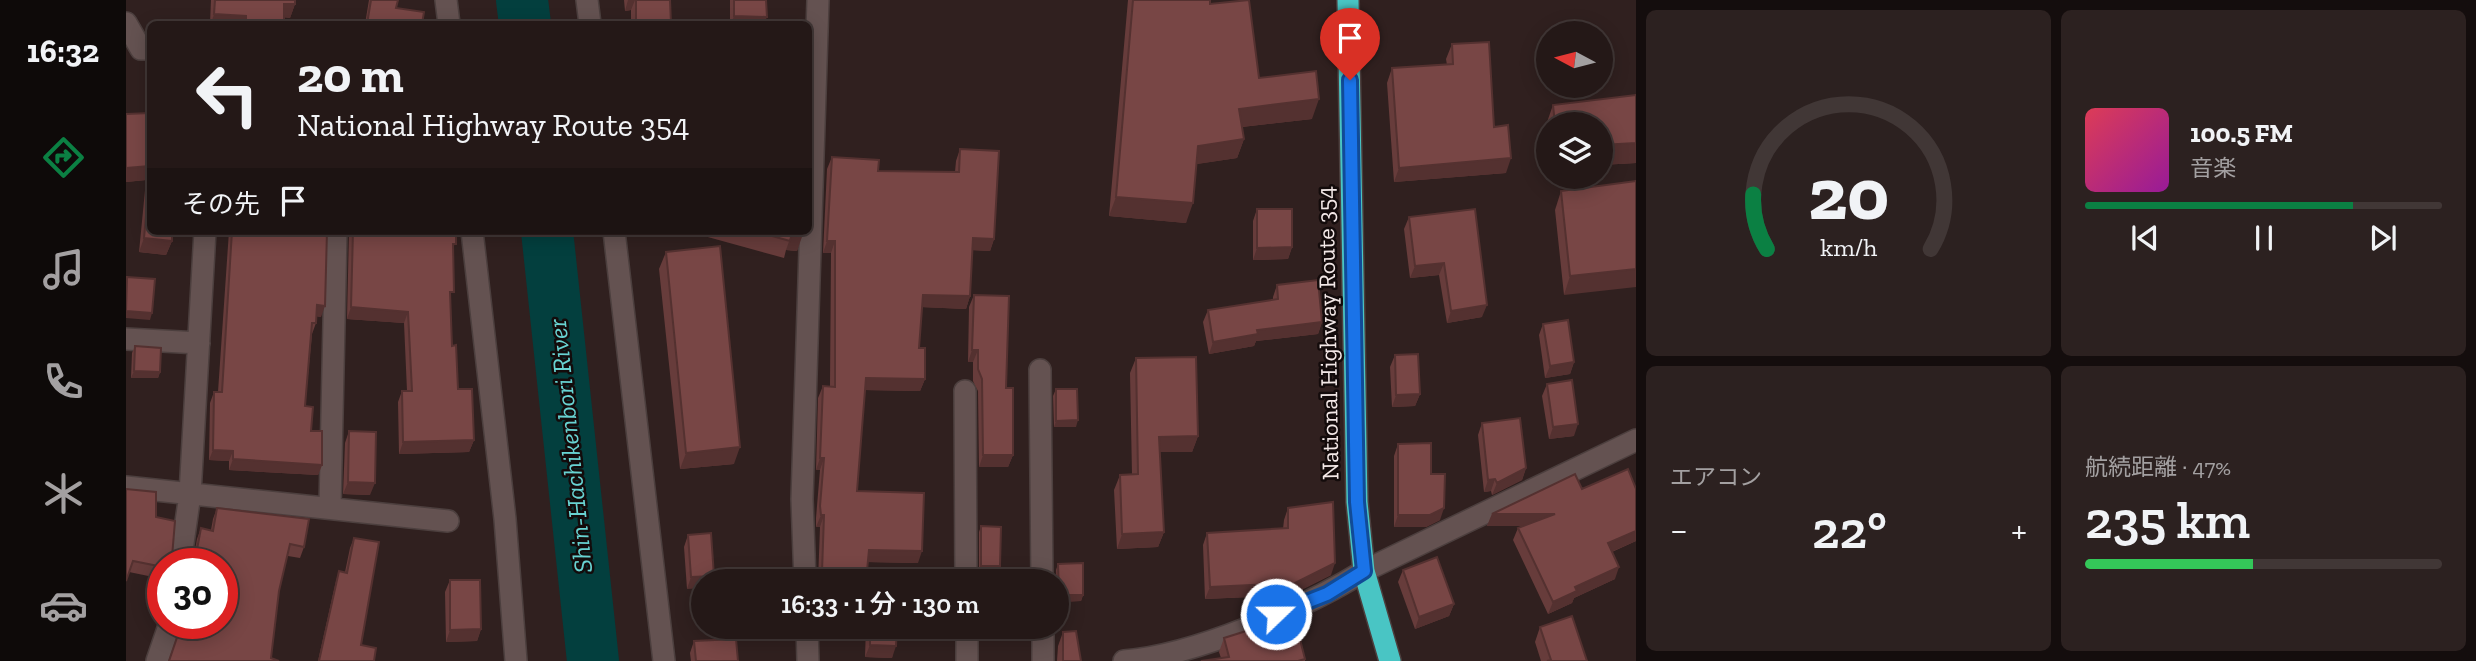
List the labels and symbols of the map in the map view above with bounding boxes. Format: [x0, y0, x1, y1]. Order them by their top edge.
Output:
pin [1320, 8, 1380, 80]
north arrow [1536, 21, 1614, 98]
street label: National Highway Route 354 [1310, 186, 1345, 480]
water label: Shin-Hachikenbori River [541, 317, 599, 575]
speed limit sign: 30 [147, 548, 238, 639]
position arrow [1239, 577, 1313, 651]

